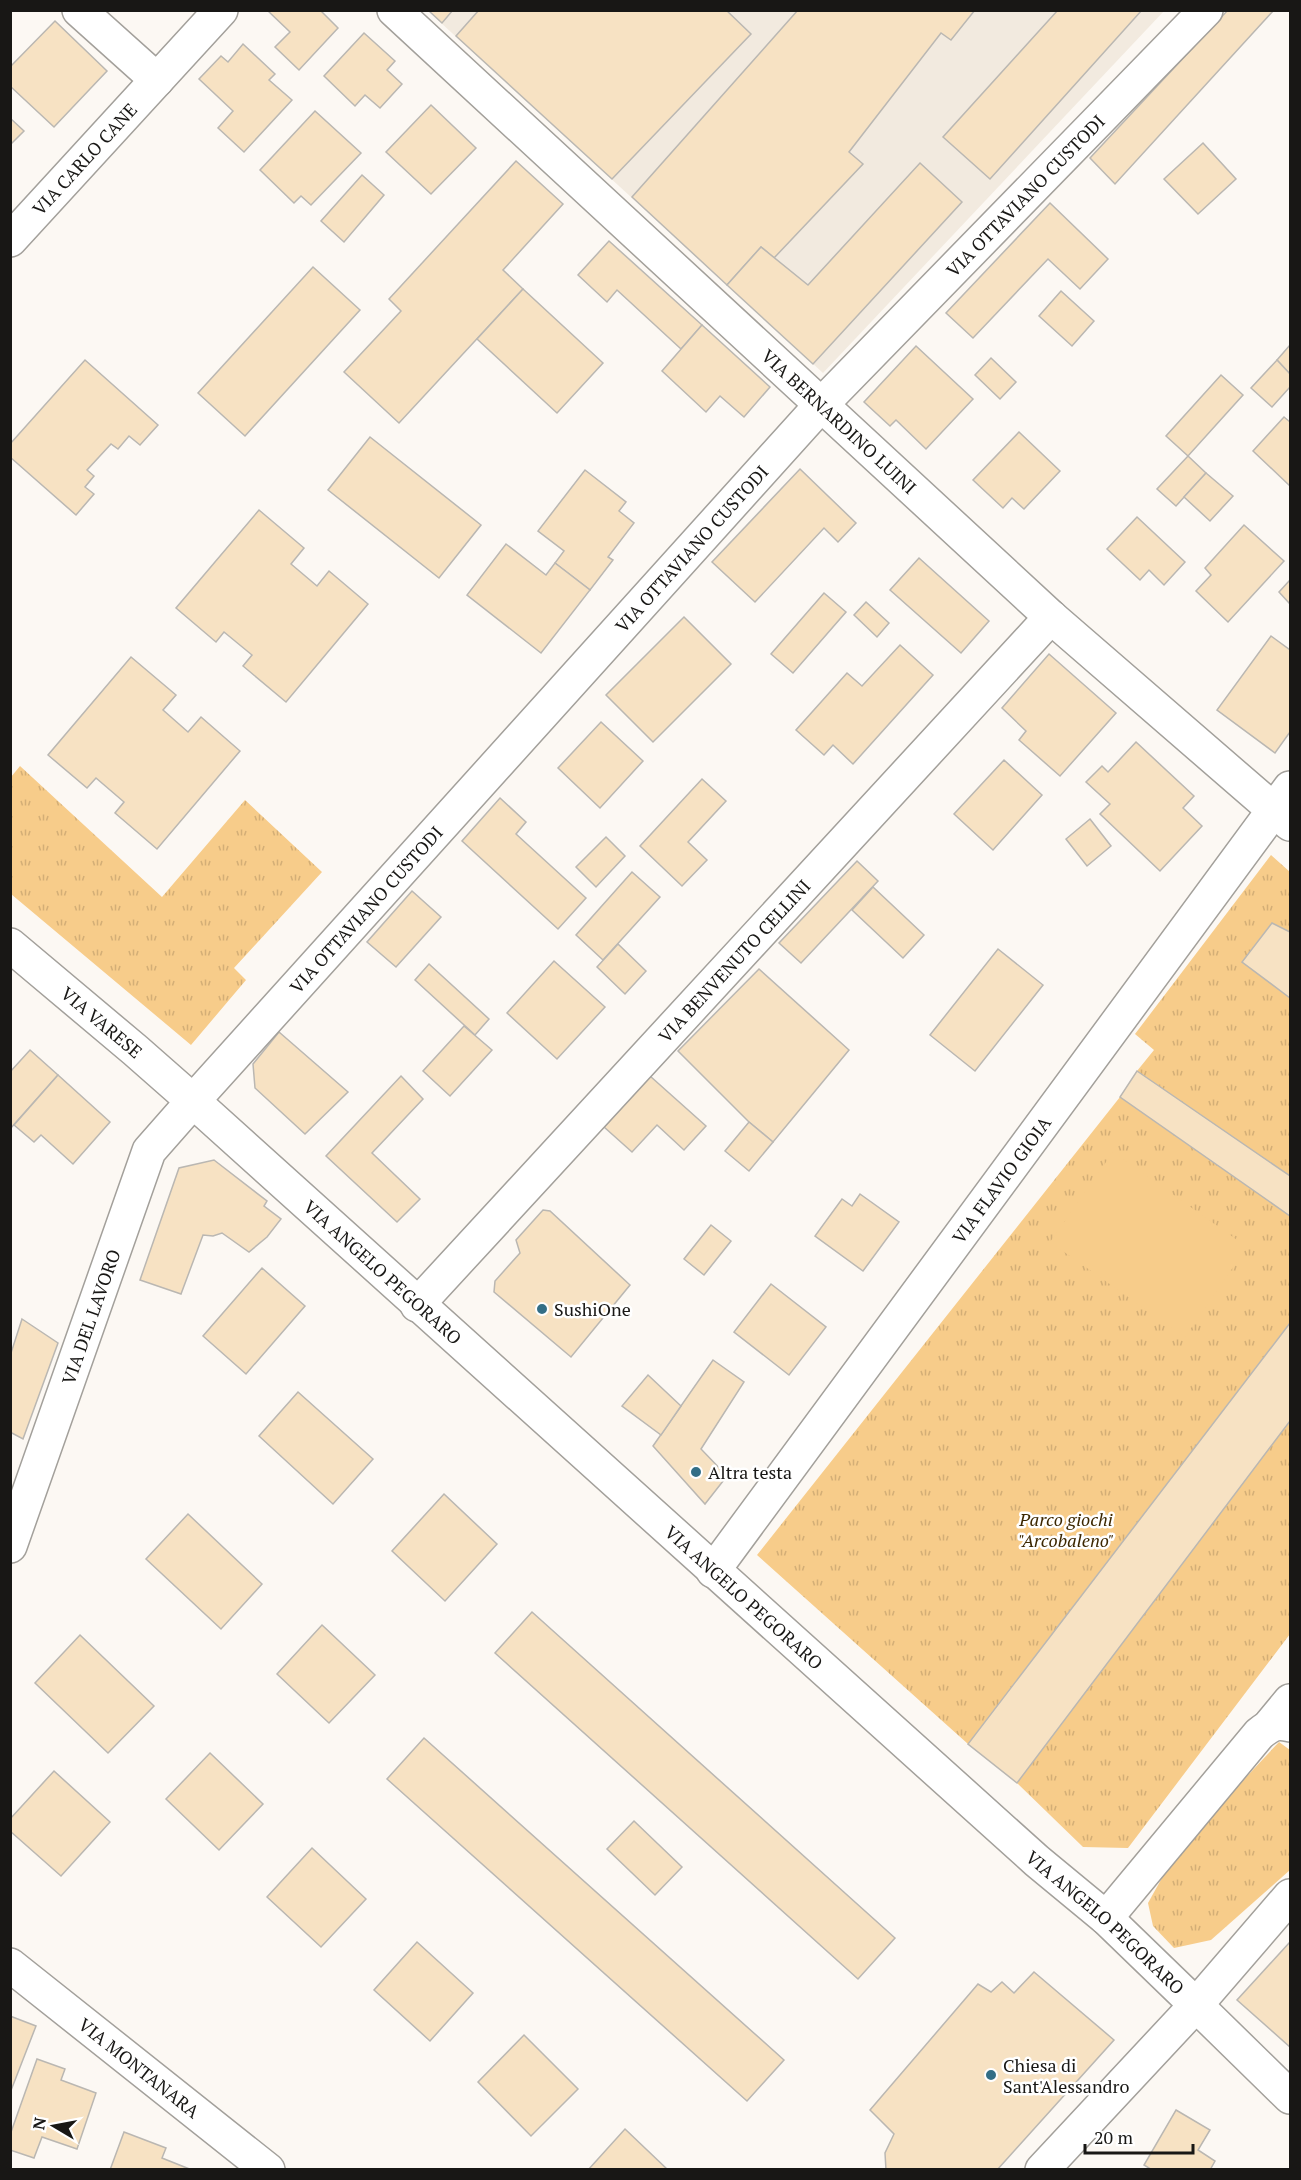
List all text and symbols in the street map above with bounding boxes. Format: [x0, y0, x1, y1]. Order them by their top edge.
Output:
street label: VIA CARLO CANE [27, 98, 142, 220]
street label: VIA OTTAVIANO CUSTODI [941, 109, 1110, 282]
street label: VIA BERNARDINO LUINI [756, 344, 922, 499]
street label: VIA OTTAVIANO CUSTODI [610, 460, 773, 637]
street label: VIA OTTAVIANO CUSTODI [284, 821, 448, 998]
street label: VIA BENVENUTO CELLINI [653, 874, 815, 1048]
street label: VIA VARESE [56, 981, 148, 1063]
street label: VIA FLAVIO GIOIA [947, 1111, 1057, 1248]
street label: VIA ANGELO PEGORARO [299, 1194, 467, 1350]
street label: VIA DEL LAVORO [56, 1246, 126, 1388]
place label: SushiOne [554, 1297, 631, 1321]
marker: SushiOne [535, 1302, 549, 1316]
place label: Altra testa [708, 1460, 792, 1484]
marker: Altra testa [689, 1465, 703, 1479]
park label: Parco giochi "Arcobaleno" [1018, 1507, 1114, 1552]
street label: VIA ANGELO PEGORARO [660, 1520, 828, 1675]
street label: VIA ANGELO PEGORARO [1021, 1845, 1190, 1999]
street label: VIA MONTANARA [74, 2012, 205, 2124]
place label: Chiesa di Sant'Alessandro [1003, 2053, 1129, 2098]
marker: Chiesa di Sant'Alessandro [984, 2068, 998, 2082]
north arrow [24, 2096, 84, 2156]
text: N [27, 2116, 51, 2131]
scale bar [1085, 2117, 1193, 2155]
text: 20 m [1094, 2125, 1134, 2149]

